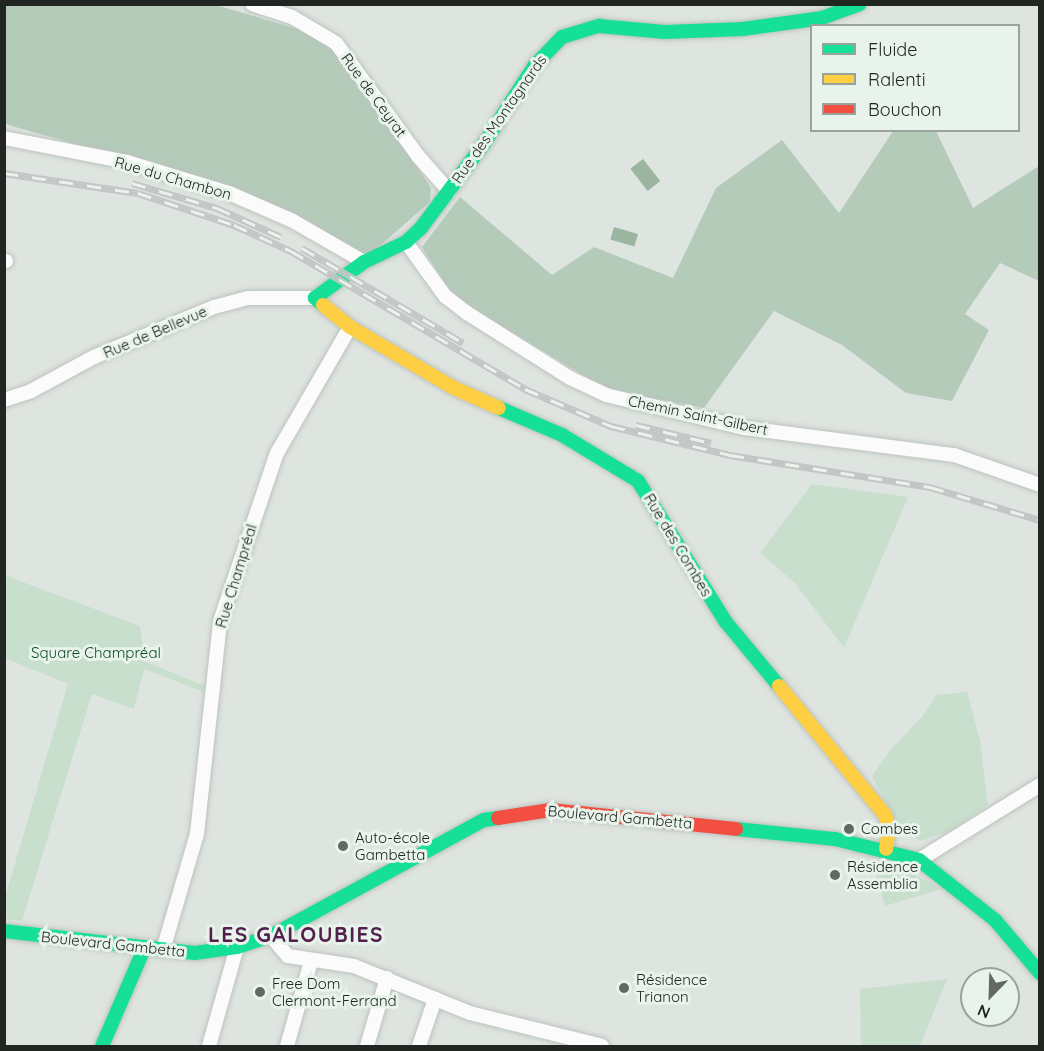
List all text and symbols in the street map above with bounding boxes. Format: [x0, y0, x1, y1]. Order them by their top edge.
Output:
legend [810, 24, 1020, 132]
text: Fluide [868, 38, 917, 61]
street label: Rue de Ceyrat [338, 50, 410, 140]
street label: Rue des Montagnards [448, 51, 550, 187]
text: Ralenti [868, 68, 926, 91]
text: Bouchon [868, 98, 942, 121]
street label: Rue du Chambon [112, 153, 234, 203]
street label: Rue de Bellevue [100, 302, 210, 362]
street label: Chemin Saint-Gilbert [627, 391, 769, 439]
street label: Rue des Combes [640, 490, 716, 600]
street label: Rue Champréal [212, 522, 260, 630]
park label: Square Champréal [31, 644, 161, 662]
street label: Boulevard Gambetta [547, 802, 693, 832]
place label: Combes [861, 820, 918, 838]
marker: Combes [842, 822, 856, 836]
place label: Auto-école Gambetta [355, 828, 430, 863]
marker: Auto-école Gambetta [336, 839, 350, 853]
place label: Résidence Assemblia [847, 857, 918, 892]
marker: Résidence Assemblia [828, 868, 842, 882]
district label: LES GALOUBIES [208, 921, 384, 947]
street label: Boulevard Gambetta [40, 927, 186, 961]
north arrow [960, 967, 1020, 1027]
place label: Résidence Trianon [636, 970, 707, 1005]
place label: Free Dom Clermont-Ferrand [272, 974, 397, 1009]
marker: Résidence Trianon [617, 981, 631, 995]
marker: Free Dom Clermont-Ferrand [253, 985, 267, 999]
text: N [974, 1000, 993, 1023]

